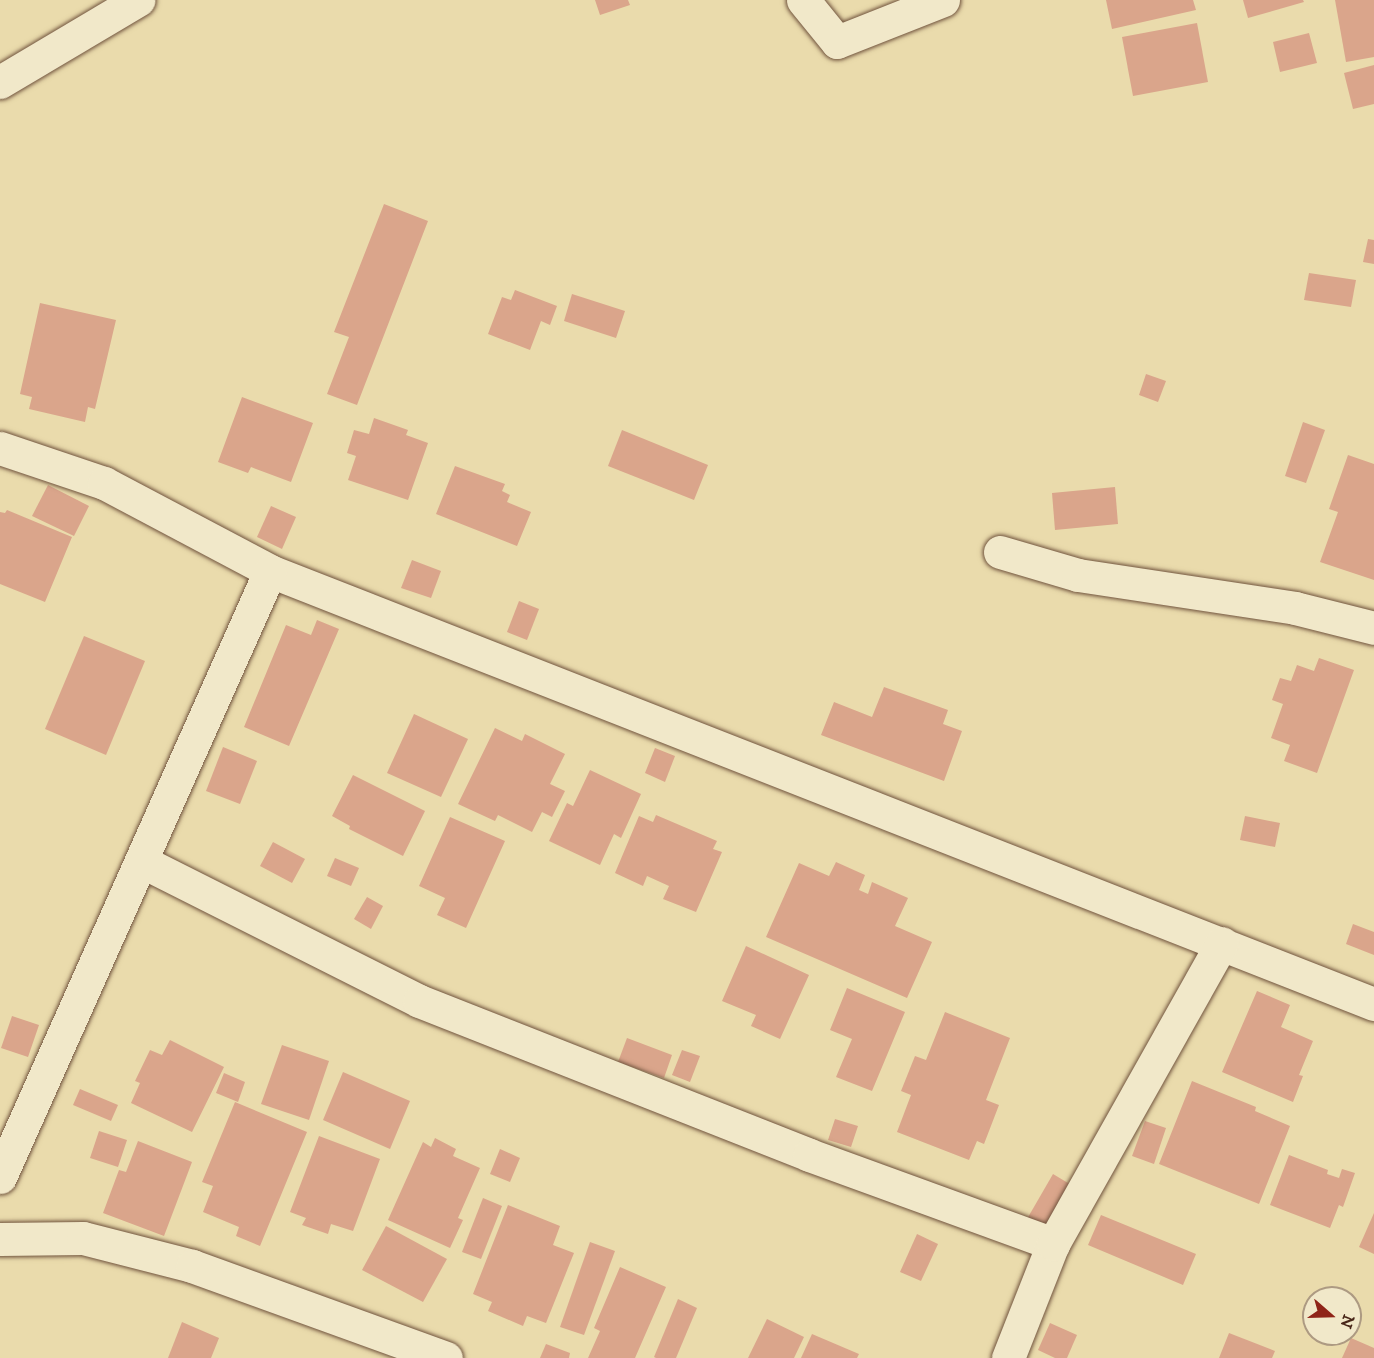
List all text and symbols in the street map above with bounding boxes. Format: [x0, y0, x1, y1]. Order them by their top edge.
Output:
north arrow [1302, 1286, 1362, 1346]
text: N [1335, 1312, 1359, 1331]

